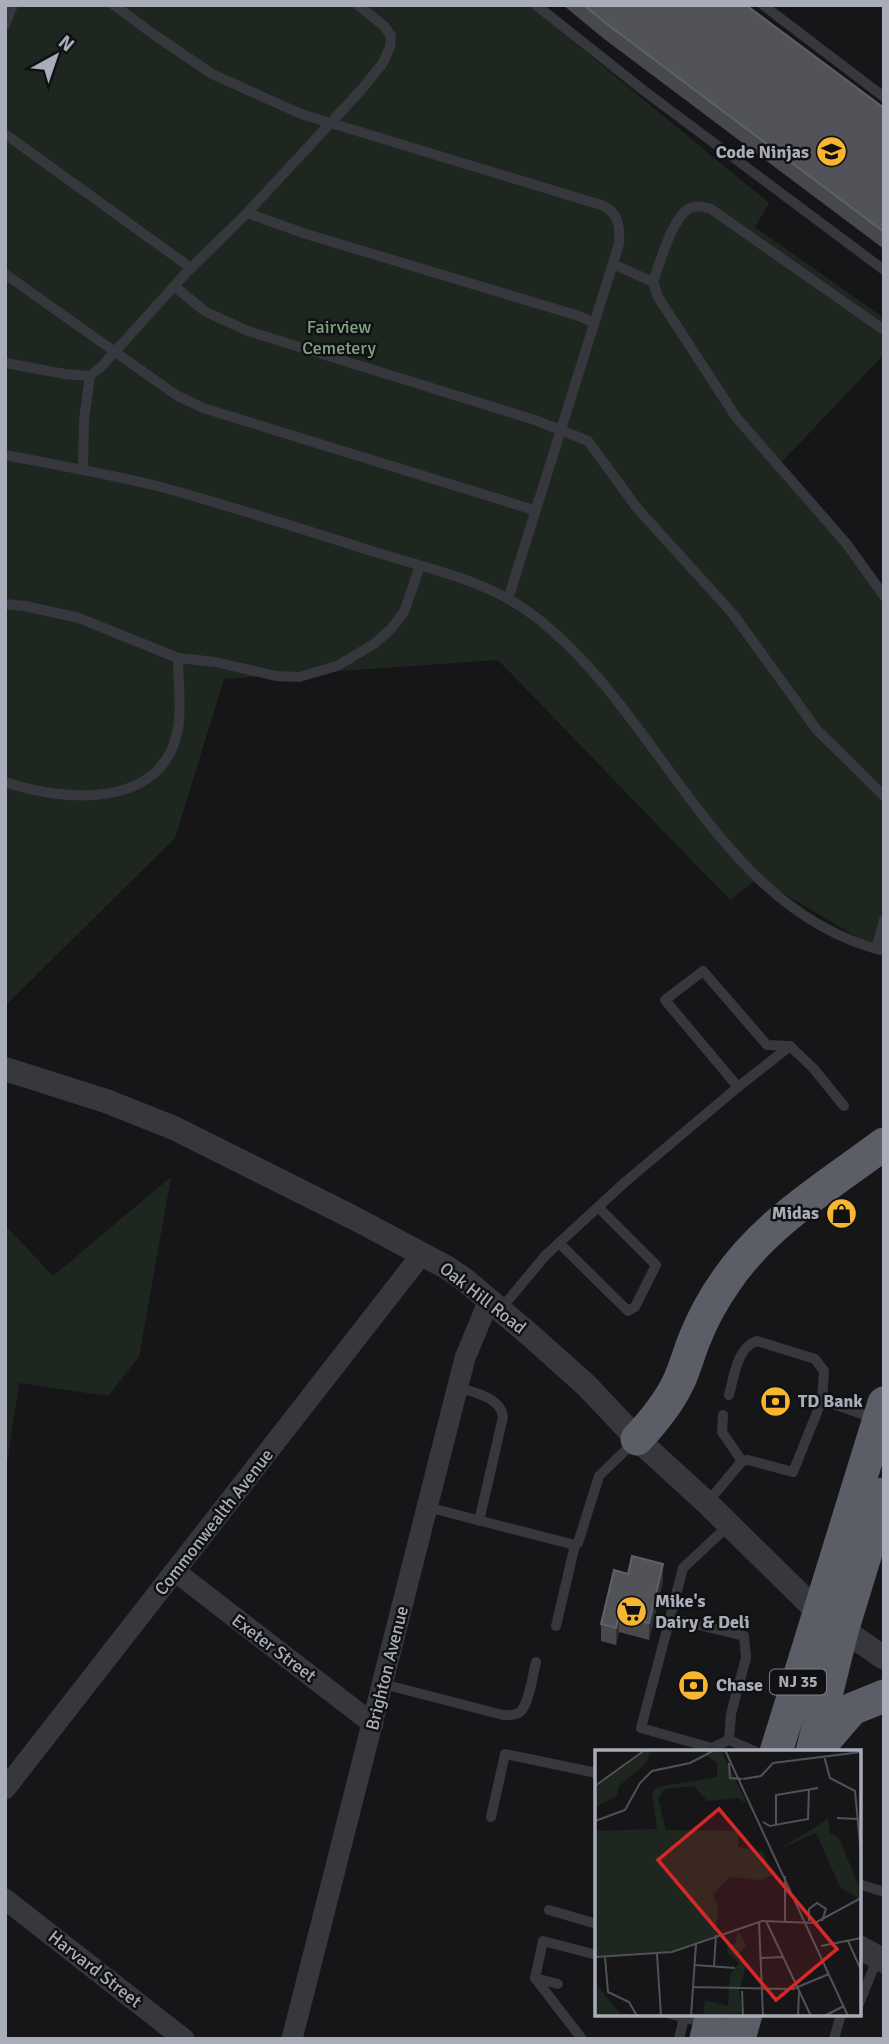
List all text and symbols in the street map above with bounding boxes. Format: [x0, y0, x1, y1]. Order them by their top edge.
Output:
north arrow [21, 21, 91, 91]
text: N [54, 30, 79, 57]
school or university icon: Code Ninjas [815, 135, 849, 169]
place label: Code Ninjas [716, 141, 809, 163]
park label: Fairview Cemetery [302, 316, 376, 359]
shop icon: Midas [825, 1196, 859, 1230]
place label: Midas [772, 1202, 819, 1224]
street label: Oak Hill Road [435, 1257, 531, 1339]
bank icon: TD Bank [758, 1384, 792, 1418]
place label: TD Bank [798, 1390, 863, 1412]
street label: Commonwealth Avenue [150, 1444, 278, 1600]
place label: Mike's Dairy & Deli [655, 1590, 750, 1633]
supermarket icon: Mike's Dairy & Deli [615, 1594, 649, 1628]
street label: Brighton Avenue [361, 1604, 413, 1732]
street label: Exeter Street [228, 1609, 320, 1687]
bank icon: Chase [676, 1668, 710, 1702]
road number: NJ 35 [770, 1670, 826, 1694]
place label: Chase [716, 1674, 763, 1696]
inset map [595, 1750, 861, 2016]
street label: Harvard Street [44, 1926, 146, 2012]

